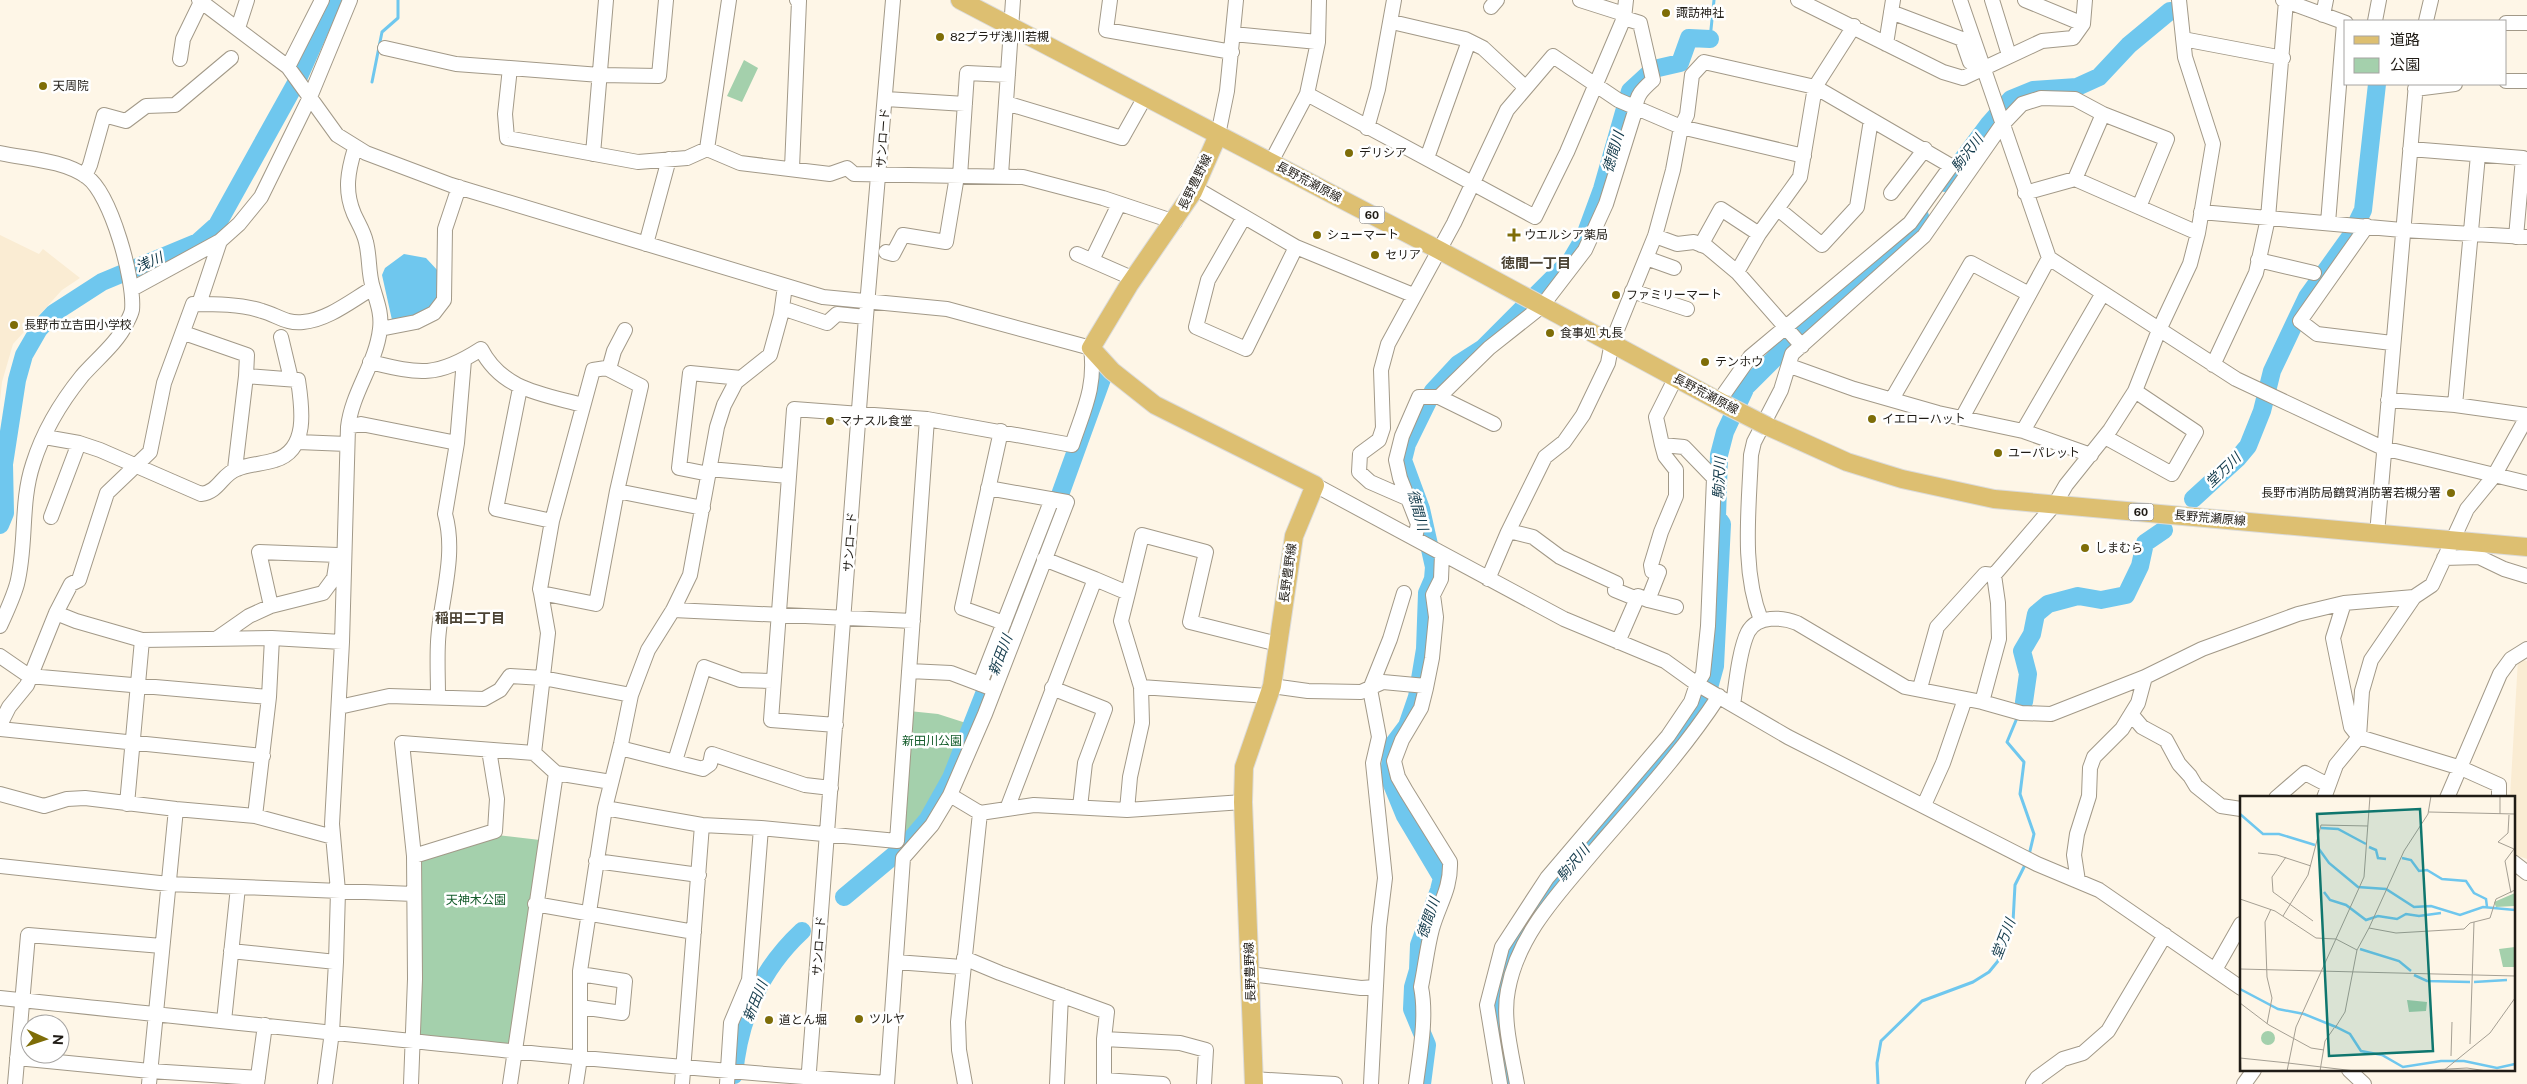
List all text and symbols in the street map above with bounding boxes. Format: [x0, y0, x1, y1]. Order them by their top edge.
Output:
place label: 諏訪神社 [1676, 6, 1724, 20]
marker: 諏訪神社 [1660, 7, 1672, 19]
legend [2344, 20, 2507, 85]
place label: 82プラザ浅川若槻 [950, 30, 1049, 44]
marker: 82プラザ浅川若槻 [934, 31, 946, 43]
text: 道路 [2390, 31, 2420, 48]
text: 公園 [2390, 56, 2420, 73]
place label: 天周院 [53, 79, 89, 93]
marker: 天周院 [37, 80, 49, 92]
street label: サンロード [874, 108, 892, 168]
water label: 徳間川 [1600, 128, 1627, 174]
water label: 駒沢川 [1948, 130, 1987, 175]
place label: デリシア [1359, 146, 1407, 160]
marker: デリシア [1343, 147, 1355, 159]
street label: 長野豊野線 [1176, 152, 1214, 212]
street label: 長野荒瀬原線 [1274, 159, 1344, 205]
road number: 60 [1360, 206, 1384, 224]
place label: シューマート [1327, 228, 1399, 242]
place label: ウエルシア薬局 [1524, 228, 1608, 242]
marker: シューマート [1311, 229, 1323, 241]
marker: ウエルシア薬局 [1508, 229, 1520, 241]
water label: 浅川 [133, 248, 167, 275]
place label: セリア [1385, 248, 1421, 262]
marker: セリア [1369, 249, 1381, 261]
district label: 徳間一丁目 [1501, 255, 1571, 271]
place label: ファミリーマート [1626, 288, 1722, 302]
marker: ファミリーマート [1610, 289, 1622, 301]
place label: 長野市立吉田小学校 [24, 318, 132, 332]
marker: 長野市立吉田小学校 [8, 319, 20, 331]
place label: 食事処 丸長 [1560, 326, 1623, 340]
marker: 食事処 丸長 [1544, 327, 1556, 339]
place label: テンホウ [1715, 355, 1763, 369]
marker: テンホウ [1699, 356, 1711, 368]
street label: 長野荒瀬原線 [1671, 371, 1741, 417]
place label: イエローハット [1882, 412, 1966, 426]
marker: イエローハット [1866, 413, 1878, 425]
place label: マナスル食堂 [840, 414, 912, 428]
marker: マナスル食堂 [824, 415, 836, 427]
place label: ユーパレット [2008, 446, 2080, 460]
marker: ユーパレット [1992, 447, 2004, 459]
water label: 堂万川 [2202, 448, 2245, 490]
water label: 駒沢川 [1710, 455, 1728, 499]
place label: 長野市消防局鶴賀消防署若槻分署 [2261, 486, 2441, 500]
marker: 長野市消防局鶴賀消防署若槻分署 [2445, 487, 2457, 499]
water label: 徳間川 [1405, 488, 1432, 534]
road number: 60 [2128, 504, 2154, 520]
street label: 長野荒瀬原線 [2174, 508, 2246, 528]
street label: サンロード [841, 512, 859, 572]
place label: しまむら [2095, 541, 2143, 555]
street label: 長野豊野線 [1277, 542, 1299, 604]
marker: しまむら [2079, 542, 2091, 554]
district label: 稲田二丁目 [435, 610, 505, 626]
water label: 新田川 [985, 631, 1016, 677]
park label: 新田川公園 [902, 734, 962, 748]
inset map [2240, 796, 2514, 1072]
water label: 駒沢川 [1553, 840, 1594, 884]
park label: 天神木公園 [446, 893, 506, 907]
water label: 徳間川 [1414, 894, 1443, 940]
water label: 堂万川 [1988, 915, 2019, 961]
street label: サンロード [810, 916, 828, 976]
street label: 長野豊野線 [1242, 942, 1258, 1002]
water label: 新田川 [740, 977, 771, 1023]
place label: ツルヤ [869, 1012, 905, 1026]
place label: 道とん堀 [779, 1013, 827, 1027]
marker: ツルヤ [853, 1013, 865, 1025]
north arrow [20, 1014, 70, 1064]
marker: 道とん堀 [763, 1014, 775, 1026]
text: N [50, 1034, 66, 1046]

